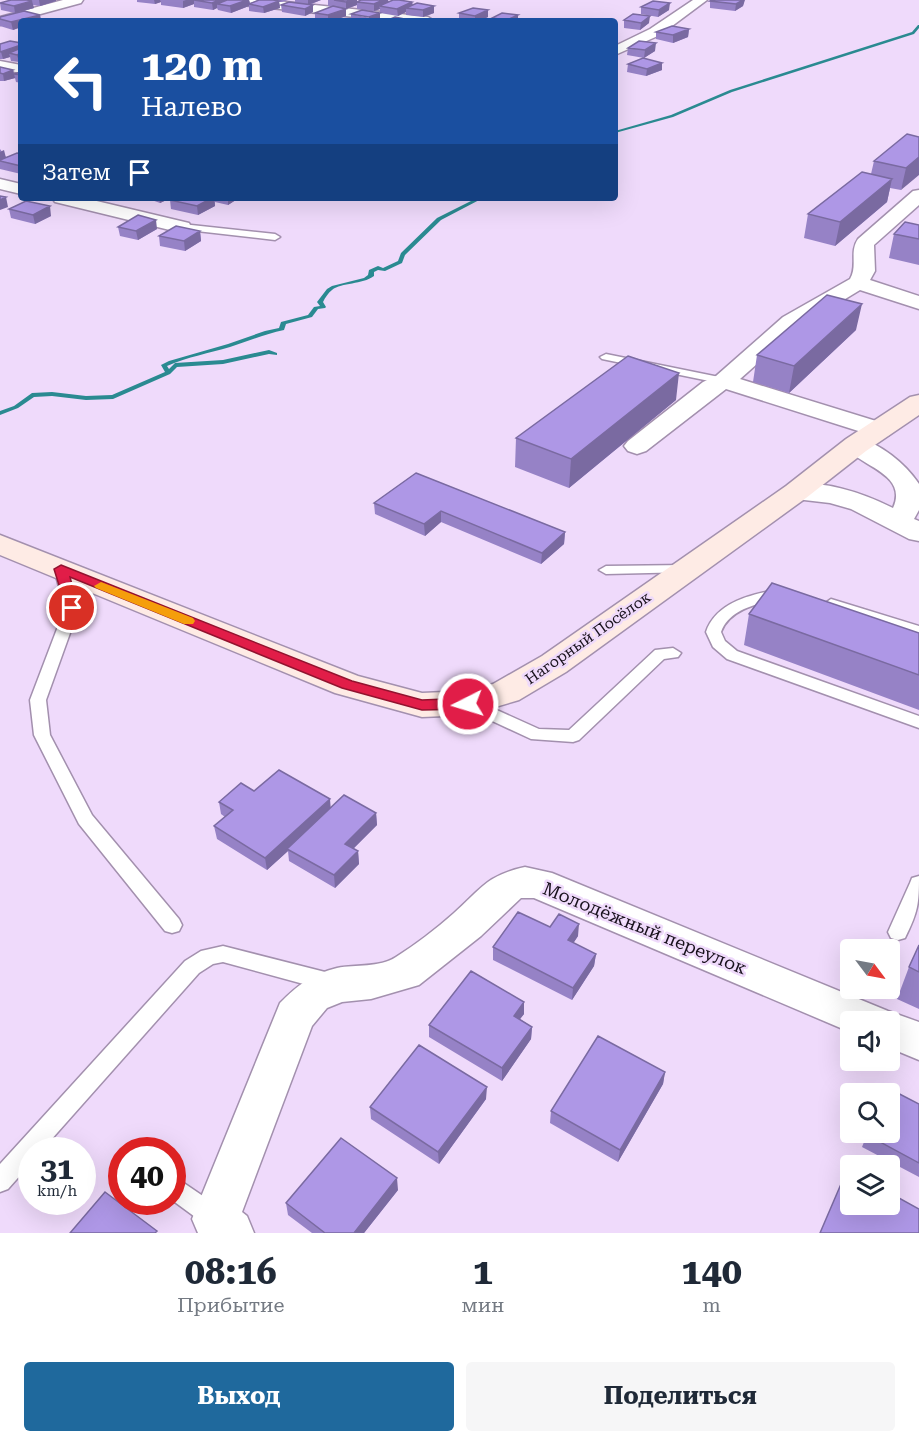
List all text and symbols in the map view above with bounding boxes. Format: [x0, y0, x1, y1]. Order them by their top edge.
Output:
text: 120 m [141, 41, 263, 90]
icon: left [42, 42, 120, 120]
text: Налево [141, 91, 242, 123]
icon: arrive [123, 156, 156, 189]
text: Затем [42, 160, 111, 185]
pin [46, 582, 97, 633]
street label: Нагорный Посёлок [522, 588, 655, 688]
icon: arrive [55, 591, 88, 624]
position arrow [436, 672, 500, 736]
street label: Молодёжный переулок [540, 877, 750, 979]
north arrow [840, 939, 900, 999]
map controls [840, 939, 900, 1215]
button: sound [840, 1011, 900, 1071]
button: search [840, 1083, 900, 1143]
speed limit sign: 40 [108, 1137, 186, 1215]
text: 31 [40, 1151, 74, 1186]
button: layers [840, 1155, 900, 1215]
text: km/h [37, 1182, 77, 1200]
text: 08:16 [185, 1251, 277, 1293]
text: 1 [473, 1251, 493, 1293]
text: 140 [681, 1251, 742, 1293]
text: Прибытие [177, 1293, 284, 1317]
text: мин [462, 1293, 504, 1317]
text: m [702, 1293, 721, 1317]
button: Выход [24, 1362, 454, 1431]
button: Поделиться [466, 1362, 895, 1431]

